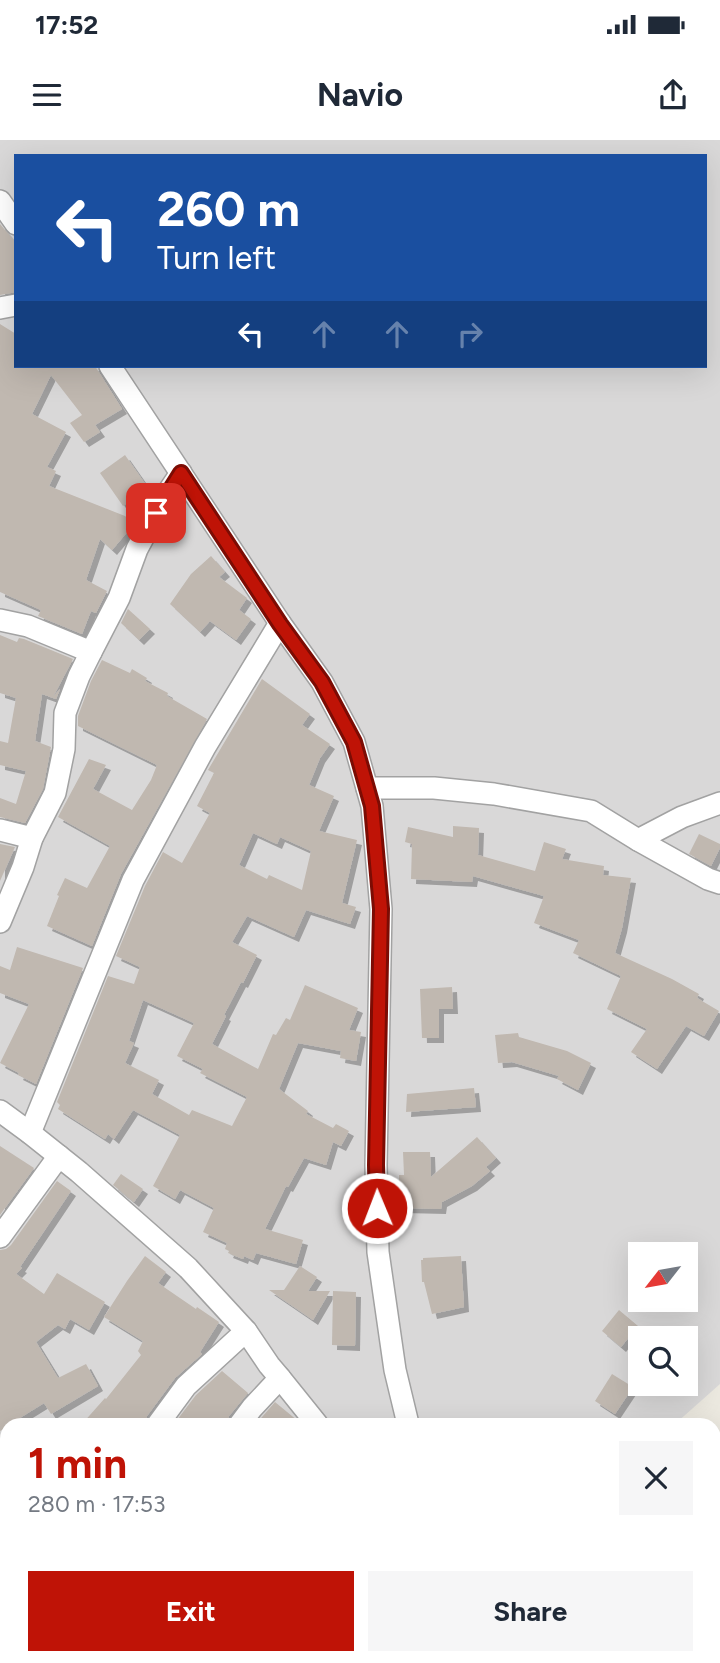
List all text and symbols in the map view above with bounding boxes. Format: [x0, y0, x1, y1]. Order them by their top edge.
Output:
text: 17:52 [35, 9, 98, 41]
icon: menu [28, 76, 66, 114]
text: Navio [317, 76, 403, 114]
icon: share [654, 76, 692, 114]
text: 260 m [157, 179, 300, 238]
icon: left [42, 182, 133, 273]
text: Turn left [157, 239, 276, 277]
icon: left [232, 315, 270, 353]
icon: ahead [305, 315, 343, 353]
icon: ahead [378, 315, 416, 353]
icon: right [451, 315, 489, 353]
pin [126, 483, 186, 543]
icon: arrive [137, 494, 175, 532]
position arrow [340, 1171, 414, 1245]
north arrow [628, 1242, 698, 1312]
map controls [628, 1242, 698, 1396]
button: search [628, 1326, 698, 1396]
text: 1 min [28, 1438, 127, 1489]
button: close [619, 1441, 693, 1515]
text: 280 m · 17:53 [28, 1490, 166, 1518]
button: Exit [28, 1571, 354, 1651]
button: Share [368, 1571, 693, 1651]

